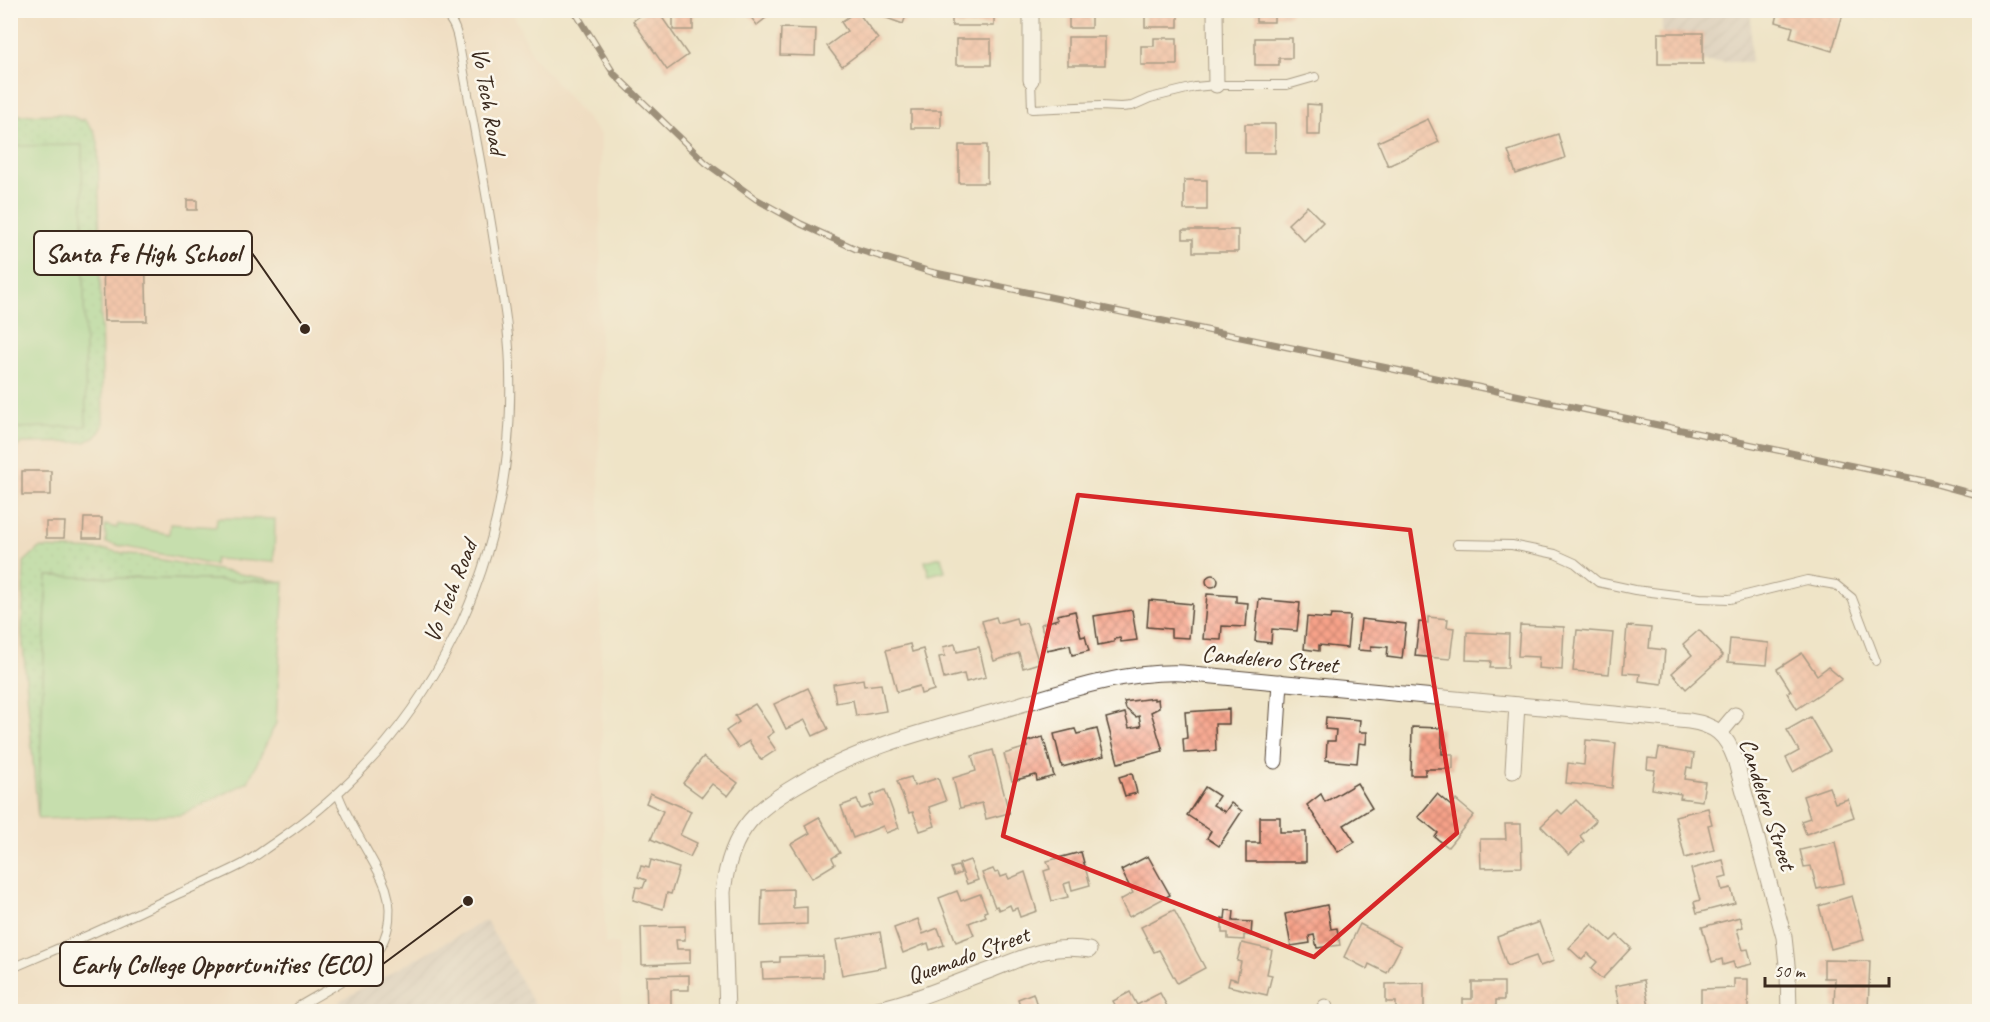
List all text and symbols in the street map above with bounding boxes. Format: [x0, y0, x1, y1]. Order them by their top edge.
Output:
street label: Vo Tech Road [465, 45, 514, 160]
callout: Santa Fe High School [34, 231, 252, 275]
text: Santa Fe High School [45, 237, 245, 270]
street label: Vo Tech Road [416, 532, 485, 647]
street label: Candelero Street [1201, 638, 1341, 680]
street label: Candelero Street [1733, 734, 1804, 875]
street label: Quemado Street [903, 918, 1035, 991]
callout: Early College Opportunities (ECO) [60, 942, 383, 986]
text: Early College Opportunities (ECO) [71, 948, 373, 981]
scale bar [1765, 950, 1890, 988]
text: 50 m [1774, 960, 1807, 982]

